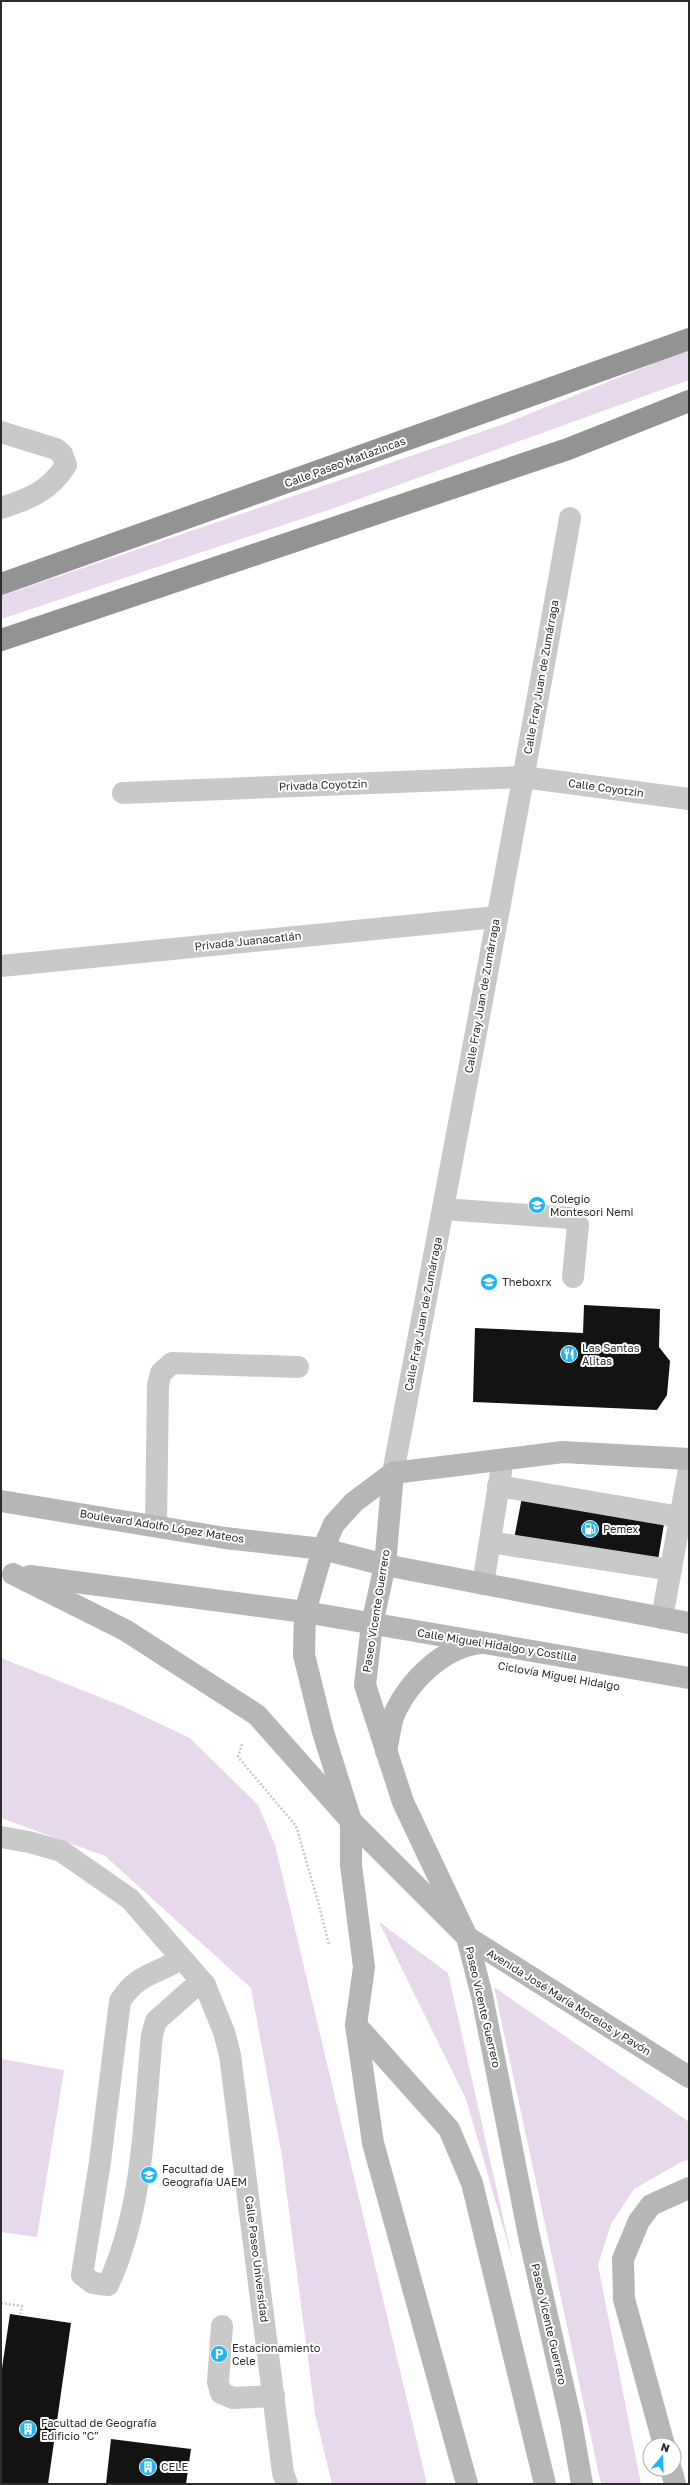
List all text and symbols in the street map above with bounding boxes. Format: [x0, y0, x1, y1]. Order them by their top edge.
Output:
street label: Calle Paseo Matlazincas [283, 434, 407, 489]
street label: Calle Fray Juan de Zumárraga [521, 599, 560, 755]
street label: Privada Coyotzin [279, 776, 367, 793]
street label: Calle Coyotzin [567, 776, 645, 799]
street label: Calle Fray Juan de Zumárraga [462, 918, 501, 1074]
street label: Privada Juanacatlán [194, 928, 302, 953]
place label: Colegio Montesori Nemi [550, 1192, 633, 1218]
school or university icon: Colegio Montesori Nemi [527, 1195, 547, 1215]
street label: Calle Fray Juan de Zumárraga [401, 1236, 444, 1392]
school or university icon: Theboxrx [479, 1272, 499, 1292]
place label: Theboxrx [502, 1275, 552, 1288]
place label: Las Santas Alitas [582, 1341, 640, 1367]
restaurant icon: Las Santas Alitas [559, 1344, 579, 1364]
street label: Boulevard Adolfo López Mateos [79, 1506, 245, 1545]
fuel station icon: Pemex [580, 1519, 600, 1539]
place label: Pemex [603, 1522, 638, 1535]
street label: Paseo Vicente Guerrero [359, 1548, 392, 1673]
street label: Calle Miguel Hidalgo y Costilla [416, 1625, 578, 1664]
street label: Ciclovía Miguel Hidalgo [497, 1658, 622, 1693]
street label: Paseo Vicente Guerrero [463, 1945, 504, 2069]
street label: Avenida José María Morelos y Pavón [485, 1946, 653, 2058]
place label: Facultad de Geografía UAEM [162, 2162, 247, 2188]
school or university icon: Facultad de Geografía UAEM [139, 2165, 159, 2185]
street label: Calle Paseo Universidad [243, 2195, 272, 2323]
street label: Paseo Vicente Guerrero [529, 2262, 570, 2386]
place label: Estacionamiento Cele [232, 2341, 321, 2367]
parking icon: Estacionamiento Cele [209, 2344, 229, 2364]
place label: Facultad de Geografía Edificio "C" [41, 2416, 157, 2442]
building icon: Facultad de Geografía Edificio "C" [18, 2419, 38, 2439]
north arrow [642, 2437, 682, 2477]
text: N [659, 2440, 671, 2455]
building icon: CELE [138, 2457, 158, 2477]
place label: CELE [161, 2460, 188, 2473]

